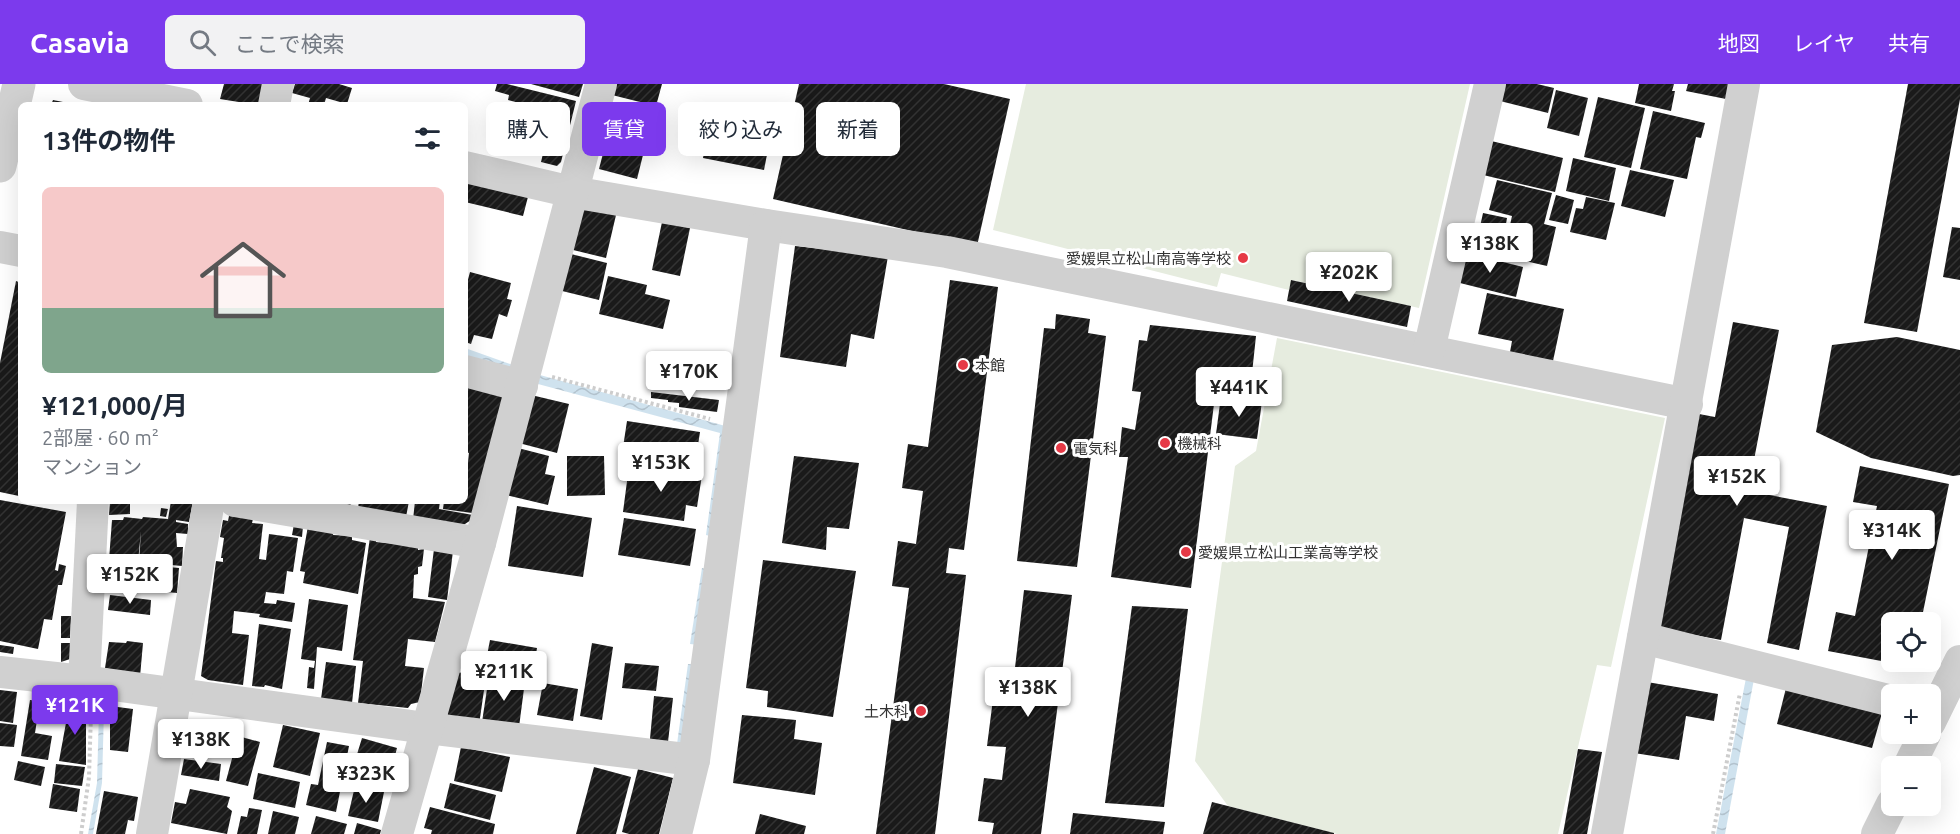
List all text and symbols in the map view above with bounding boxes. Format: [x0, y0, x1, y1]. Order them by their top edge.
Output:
search box [165, 15, 585, 69]
icon: search [186, 26, 219, 59]
text: Casavia [30, 27, 129, 58]
text: ここで検索 [234, 31, 344, 56]
text: 地図 [1718, 31, 1760, 55]
text: レイヤ [1793, 31, 1855, 55]
text: 共有 [1888, 31, 1930, 55]
chip: 購入 [486, 102, 570, 156]
chip: 賃貸 [582, 102, 666, 156]
chip: 絞り込み [678, 102, 804, 156]
chip: 新着 [816, 102, 900, 156]
icon: filters [411, 122, 444, 155]
text: 13件の物件 [42, 126, 175, 155]
pin: ¥138K [1448, 223, 1532, 274]
icon: home [189, 226, 297, 334]
text: ¥138K [1461, 231, 1519, 254]
place label: 愛媛県立松山南高等学校 [1066, 250, 1231, 267]
marker: 愛媛県立松山南高等学校 [1236, 251, 1250, 265]
pin: ¥202K [1307, 252, 1391, 303]
text: ¥202K [1320, 260, 1378, 283]
pin: ¥170K [647, 351, 731, 402]
place label: 本館 [975, 357, 1005, 374]
marker: 本館 [956, 358, 970, 372]
text: ¥170K [660, 359, 718, 382]
pin: ¥441K [1197, 367, 1281, 418]
text: ¥441K [1210, 375, 1268, 398]
text: ¥121,000/月 [42, 391, 188, 420]
text: 2部屋 · 60 m² [42, 426, 159, 449]
place label: 機械科 [1177, 435, 1222, 452]
marker: 機械科 [1158, 436, 1172, 450]
place label: 電気科 [1073, 440, 1118, 457]
marker: 電気科 [1054, 441, 1068, 455]
pin: ¥153K [619, 442, 703, 493]
text: ¥153K [632, 450, 690, 473]
text: マンション [42, 455, 142, 478]
pin: ¥152K [1695, 456, 1779, 507]
text: ¥152K [1708, 464, 1766, 487]
pin: ¥314K [1850, 510, 1934, 561]
text: ¥314K [1863, 518, 1921, 541]
place label: 愛媛県立松山工業高等学校 [1198, 544, 1378, 561]
marker: 愛媛県立松山工業高等学校 [1179, 545, 1193, 559]
pin: ¥152K [88, 554, 172, 605]
text: ¥152K [101, 562, 159, 585]
map controls [1881, 612, 1941, 816]
button: locate [1881, 612, 1941, 672]
pin: ¥211K [462, 651, 546, 702]
text: ¥211K [475, 659, 533, 682]
pin: ¥138K [986, 667, 1070, 718]
text: ¥138K [999, 675, 1057, 698]
button: + [1881, 684, 1941, 744]
pin: ¥121K [33, 685, 117, 736]
text: ¥121K [46, 693, 104, 716]
place label: 土木科 [864, 703, 909, 720]
marker: 土木科 [914, 704, 928, 718]
pin: ¥138K [159, 719, 243, 770]
text: ¥138K [172, 727, 230, 750]
pin: ¥323K [324, 753, 408, 804]
button: − [1881, 756, 1941, 816]
text: ¥323K [337, 761, 395, 784]

